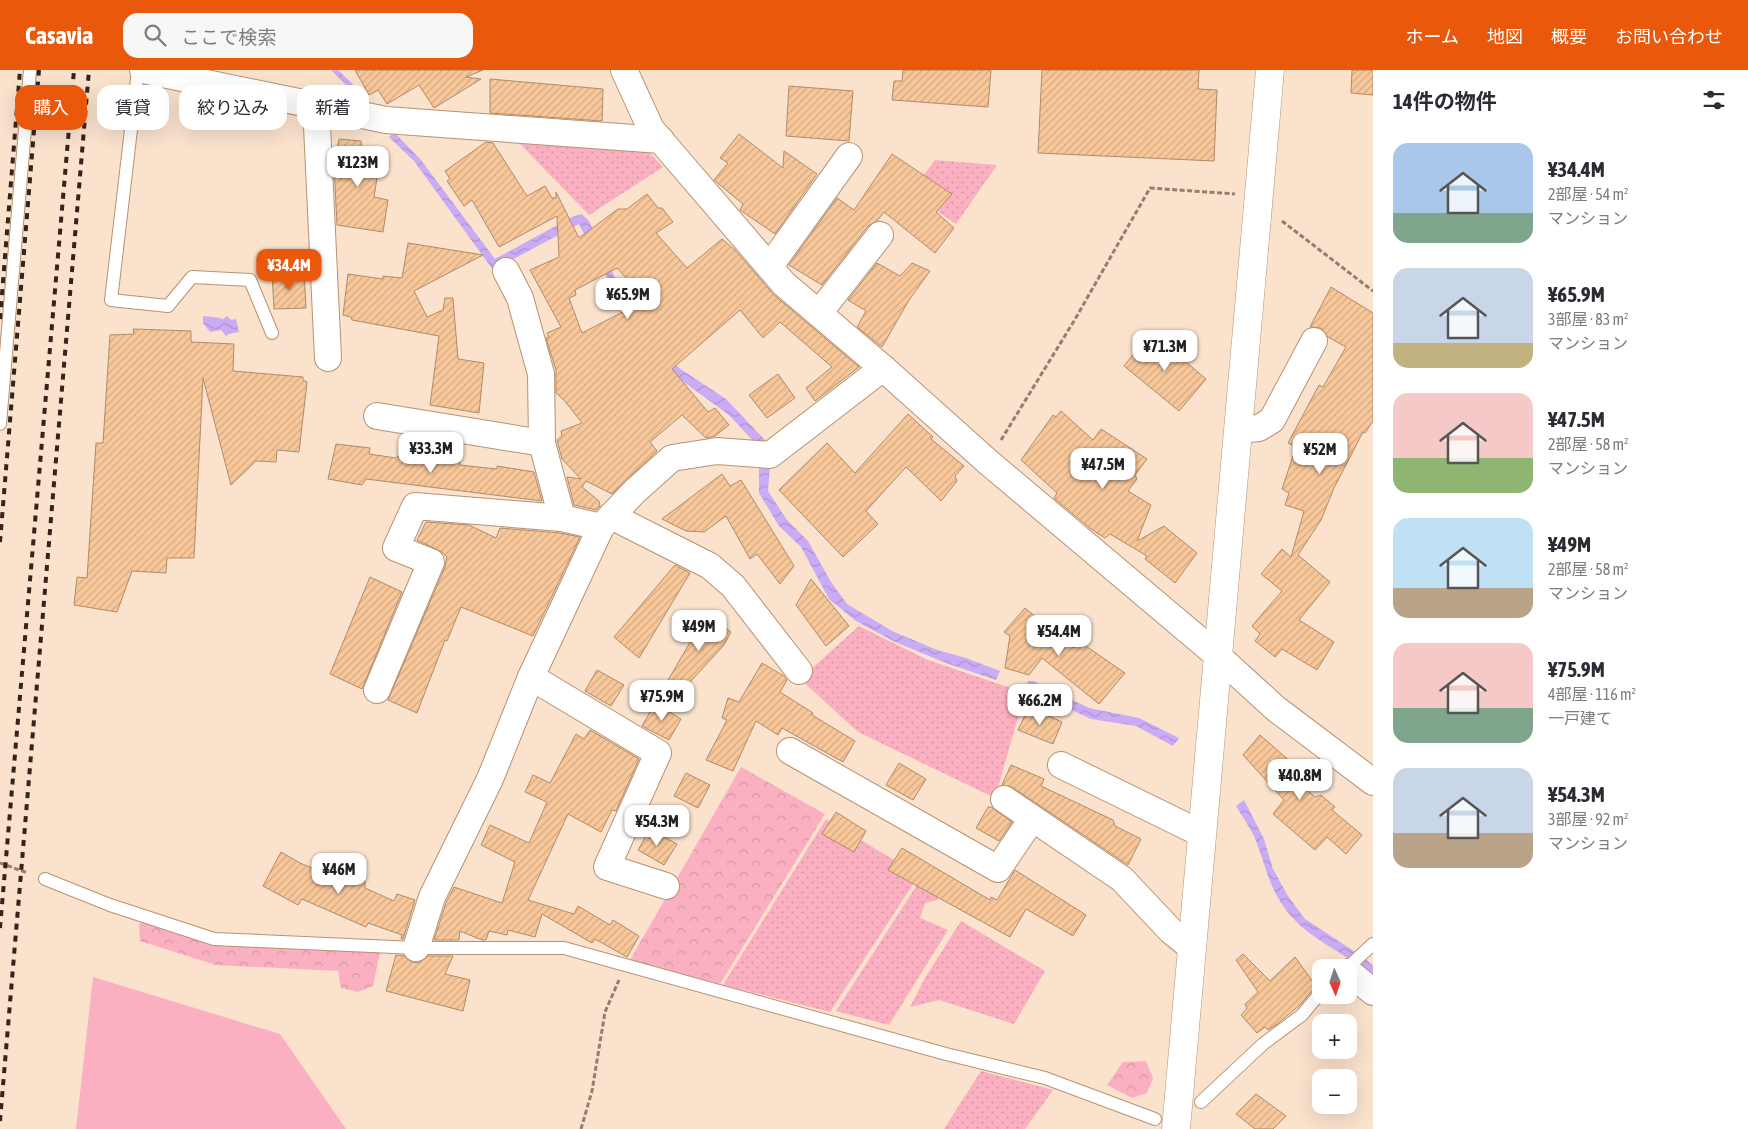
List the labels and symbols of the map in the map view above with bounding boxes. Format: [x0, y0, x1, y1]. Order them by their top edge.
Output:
pin: ¥123M [323, 146, 393, 188]
pin: ¥34.4M [248, 248, 330, 291]
pin: ¥65.9M [587, 278, 669, 320]
pin: ¥71.3M [1124, 330, 1206, 372]
pin: ¥33.3M [390, 432, 472, 474]
pin: ¥52M [1290, 432, 1350, 475]
pin: ¥47.5M [1062, 448, 1144, 490]
pin: ¥49M [669, 610, 729, 652]
pin: ¥54.4M [1018, 614, 1100, 657]
pin: ¥75.9M [621, 680, 703, 722]
pin: ¥66.2M [999, 684, 1081, 726]
pin: ¥40.8M [1259, 758, 1341, 801]
pin: ¥54.3M [616, 804, 698, 847]
pin: ¥46M [309, 852, 369, 895]
north arrow [1312, 959, 1358, 1004]

